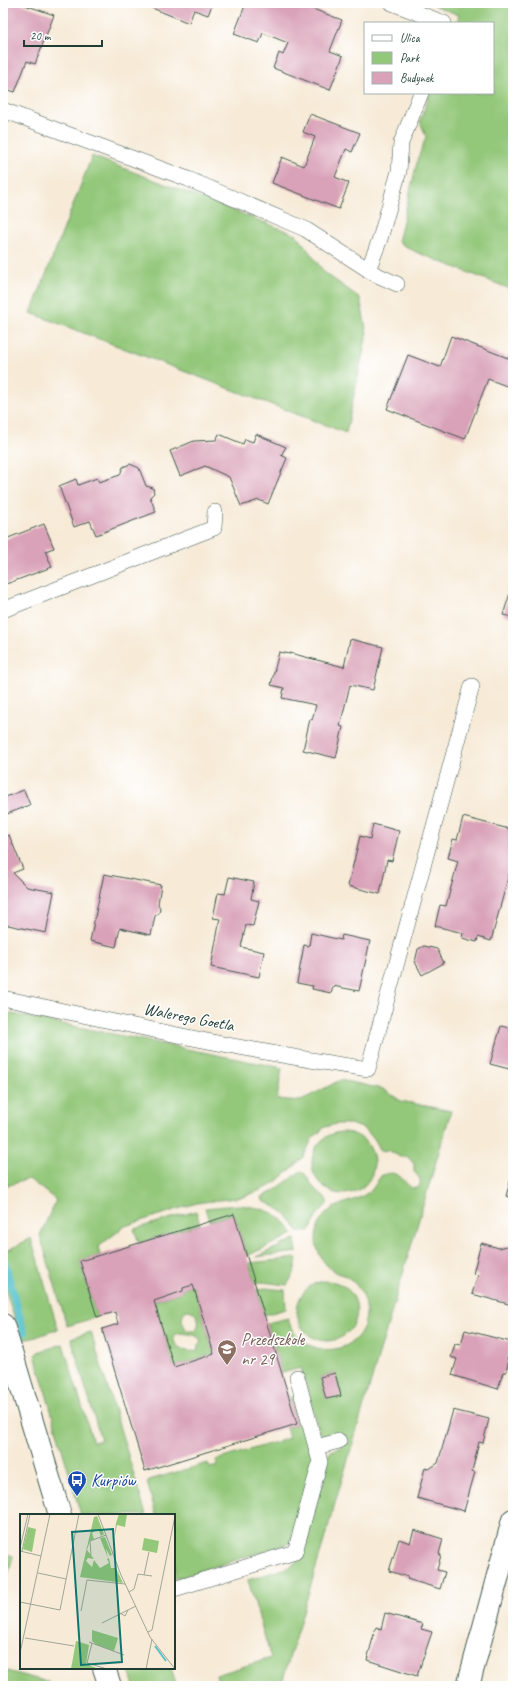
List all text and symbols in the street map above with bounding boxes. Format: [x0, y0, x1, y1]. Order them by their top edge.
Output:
scale bar [24, 22, 102, 48]
legend [364, 22, 494, 94]
text: 20 m [30, 28, 52, 44]
text: Ulica [400, 30, 421, 46]
text: Park [400, 50, 421, 66]
text: Budynek [400, 70, 435, 86]
street label: Walerego Goetla [142, 998, 237, 1036]
place label: Przedszkole nr 29 [241, 1329, 306, 1370]
school or university icon: Przedszkole nr 29 [216, 1338, 238, 1366]
bus stop icon: Kurpiów [66, 1469, 88, 1497]
place label: Kurpiów [91, 1470, 136, 1491]
inset map [20, 1514, 175, 1669]

